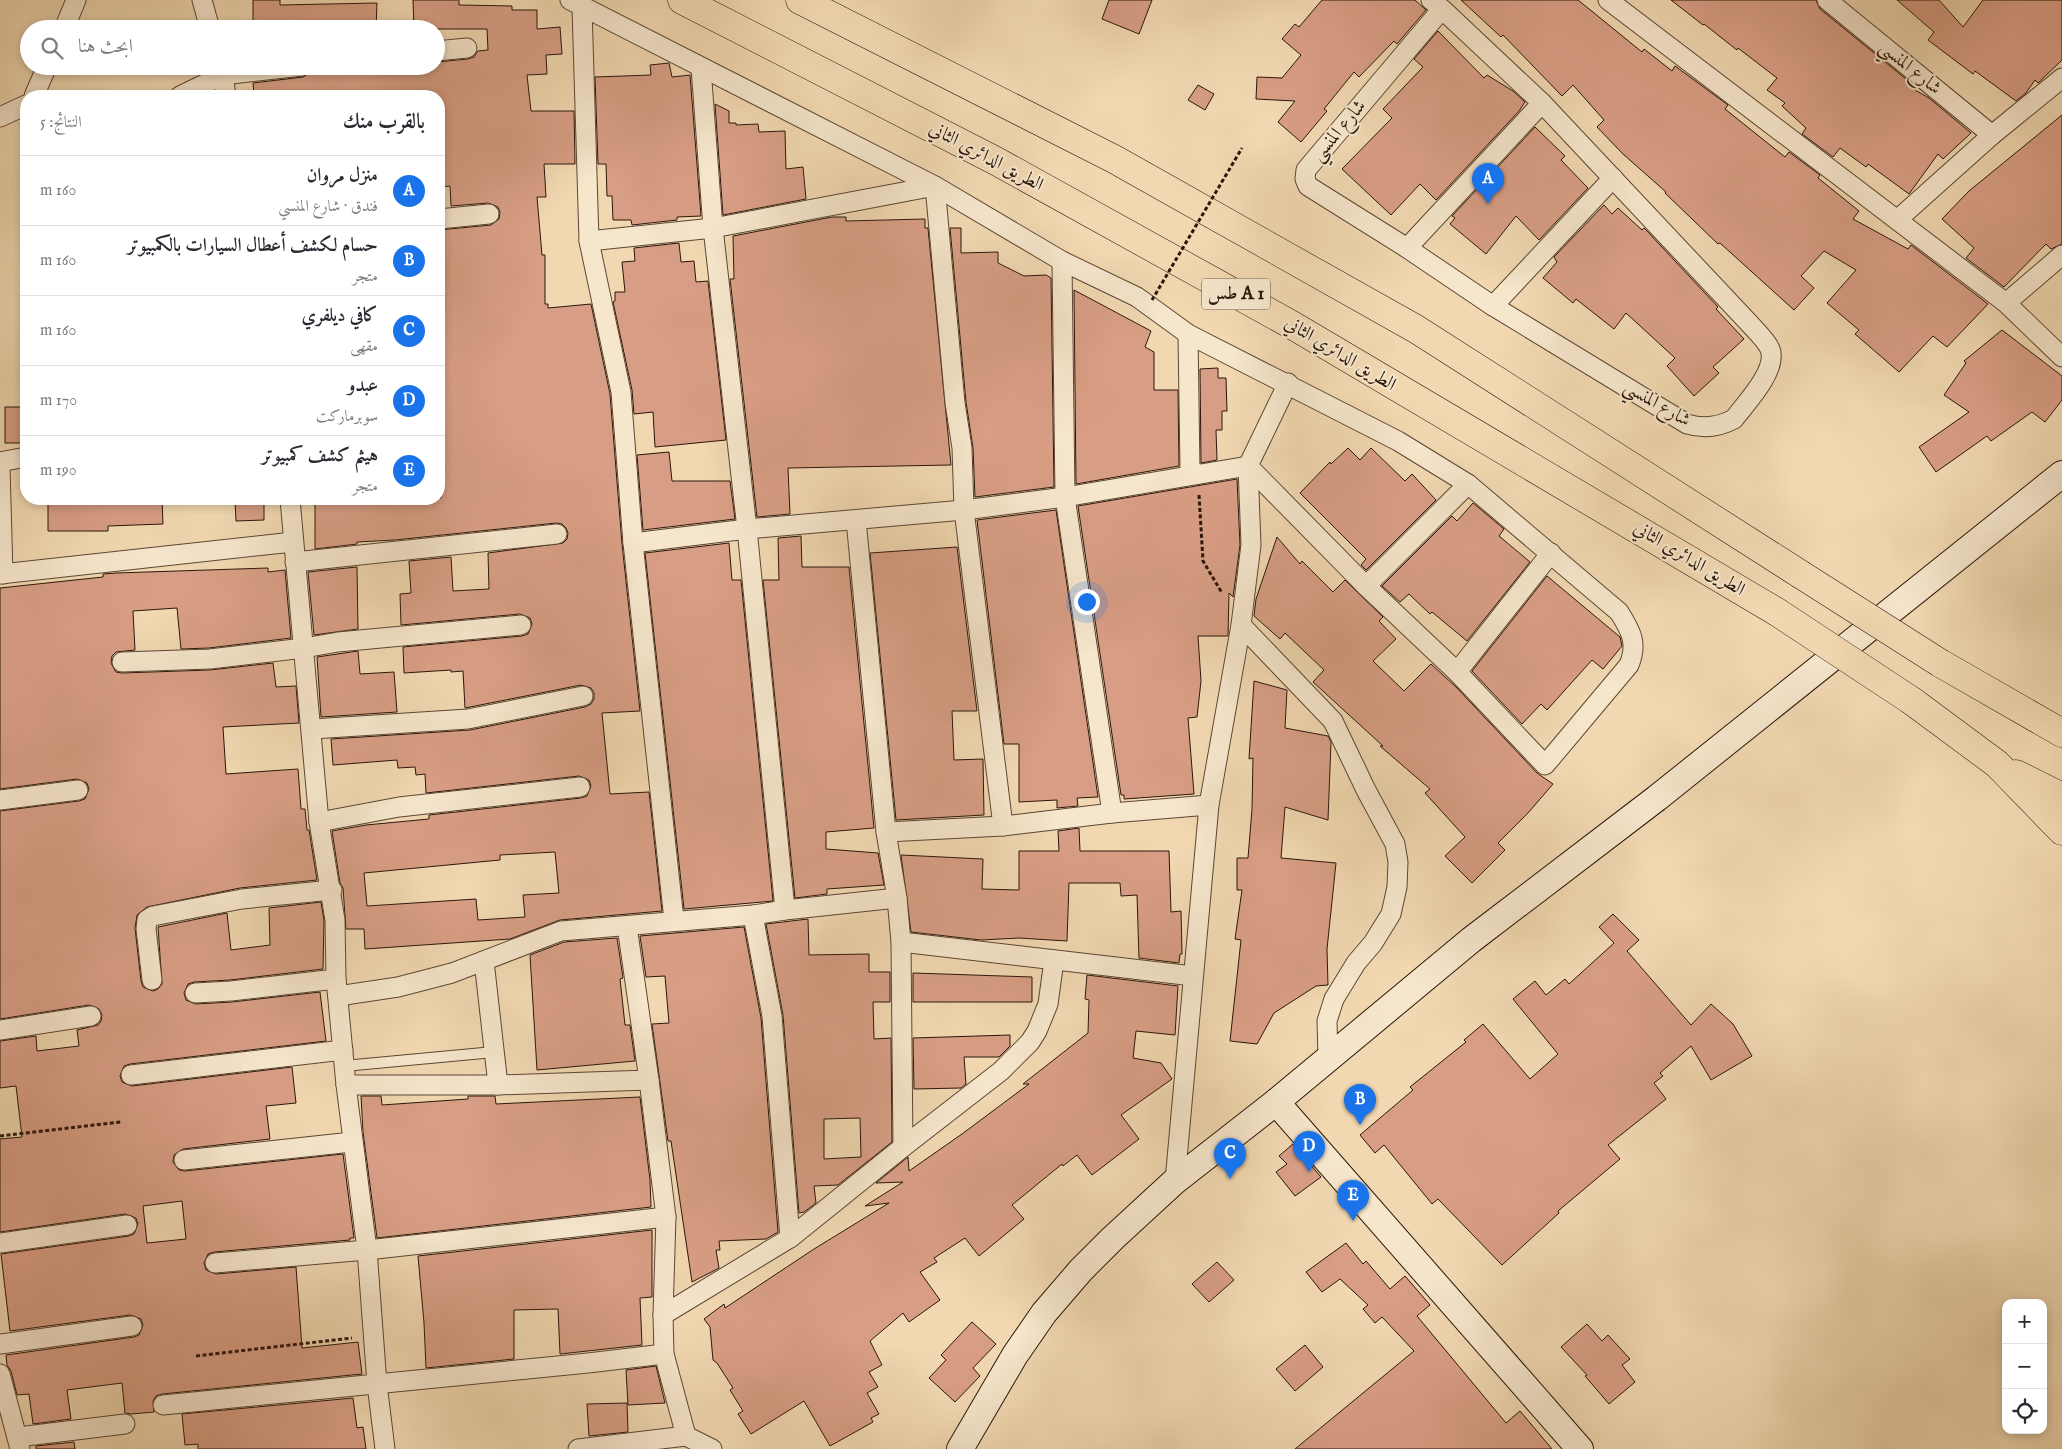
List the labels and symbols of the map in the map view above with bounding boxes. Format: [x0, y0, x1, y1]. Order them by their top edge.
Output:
street label: شارع المنسي [1871, 35, 1946, 104]
street label: شارع المنسي [1306, 95, 1375, 170]
street label: الطريق الدائري الثاني [924, 117, 1047, 199]
pin: A [1472, 163, 1504, 204]
road number: طس A 1 [1202, 278, 1270, 310]
street label: الطريق الدائري الثاني [1279, 311, 1400, 399]
street label: شارع المنسي [1617, 375, 1695, 436]
street label: الطريق الدائري الثاني [1628, 516, 1749, 604]
your location [1074, 589, 1100, 615]
pin: B [1344, 1084, 1376, 1125]
pin: D [1293, 1131, 1325, 1172]
pin: C [1214, 1138, 1246, 1179]
pin: E [1337, 1180, 1369, 1221]

